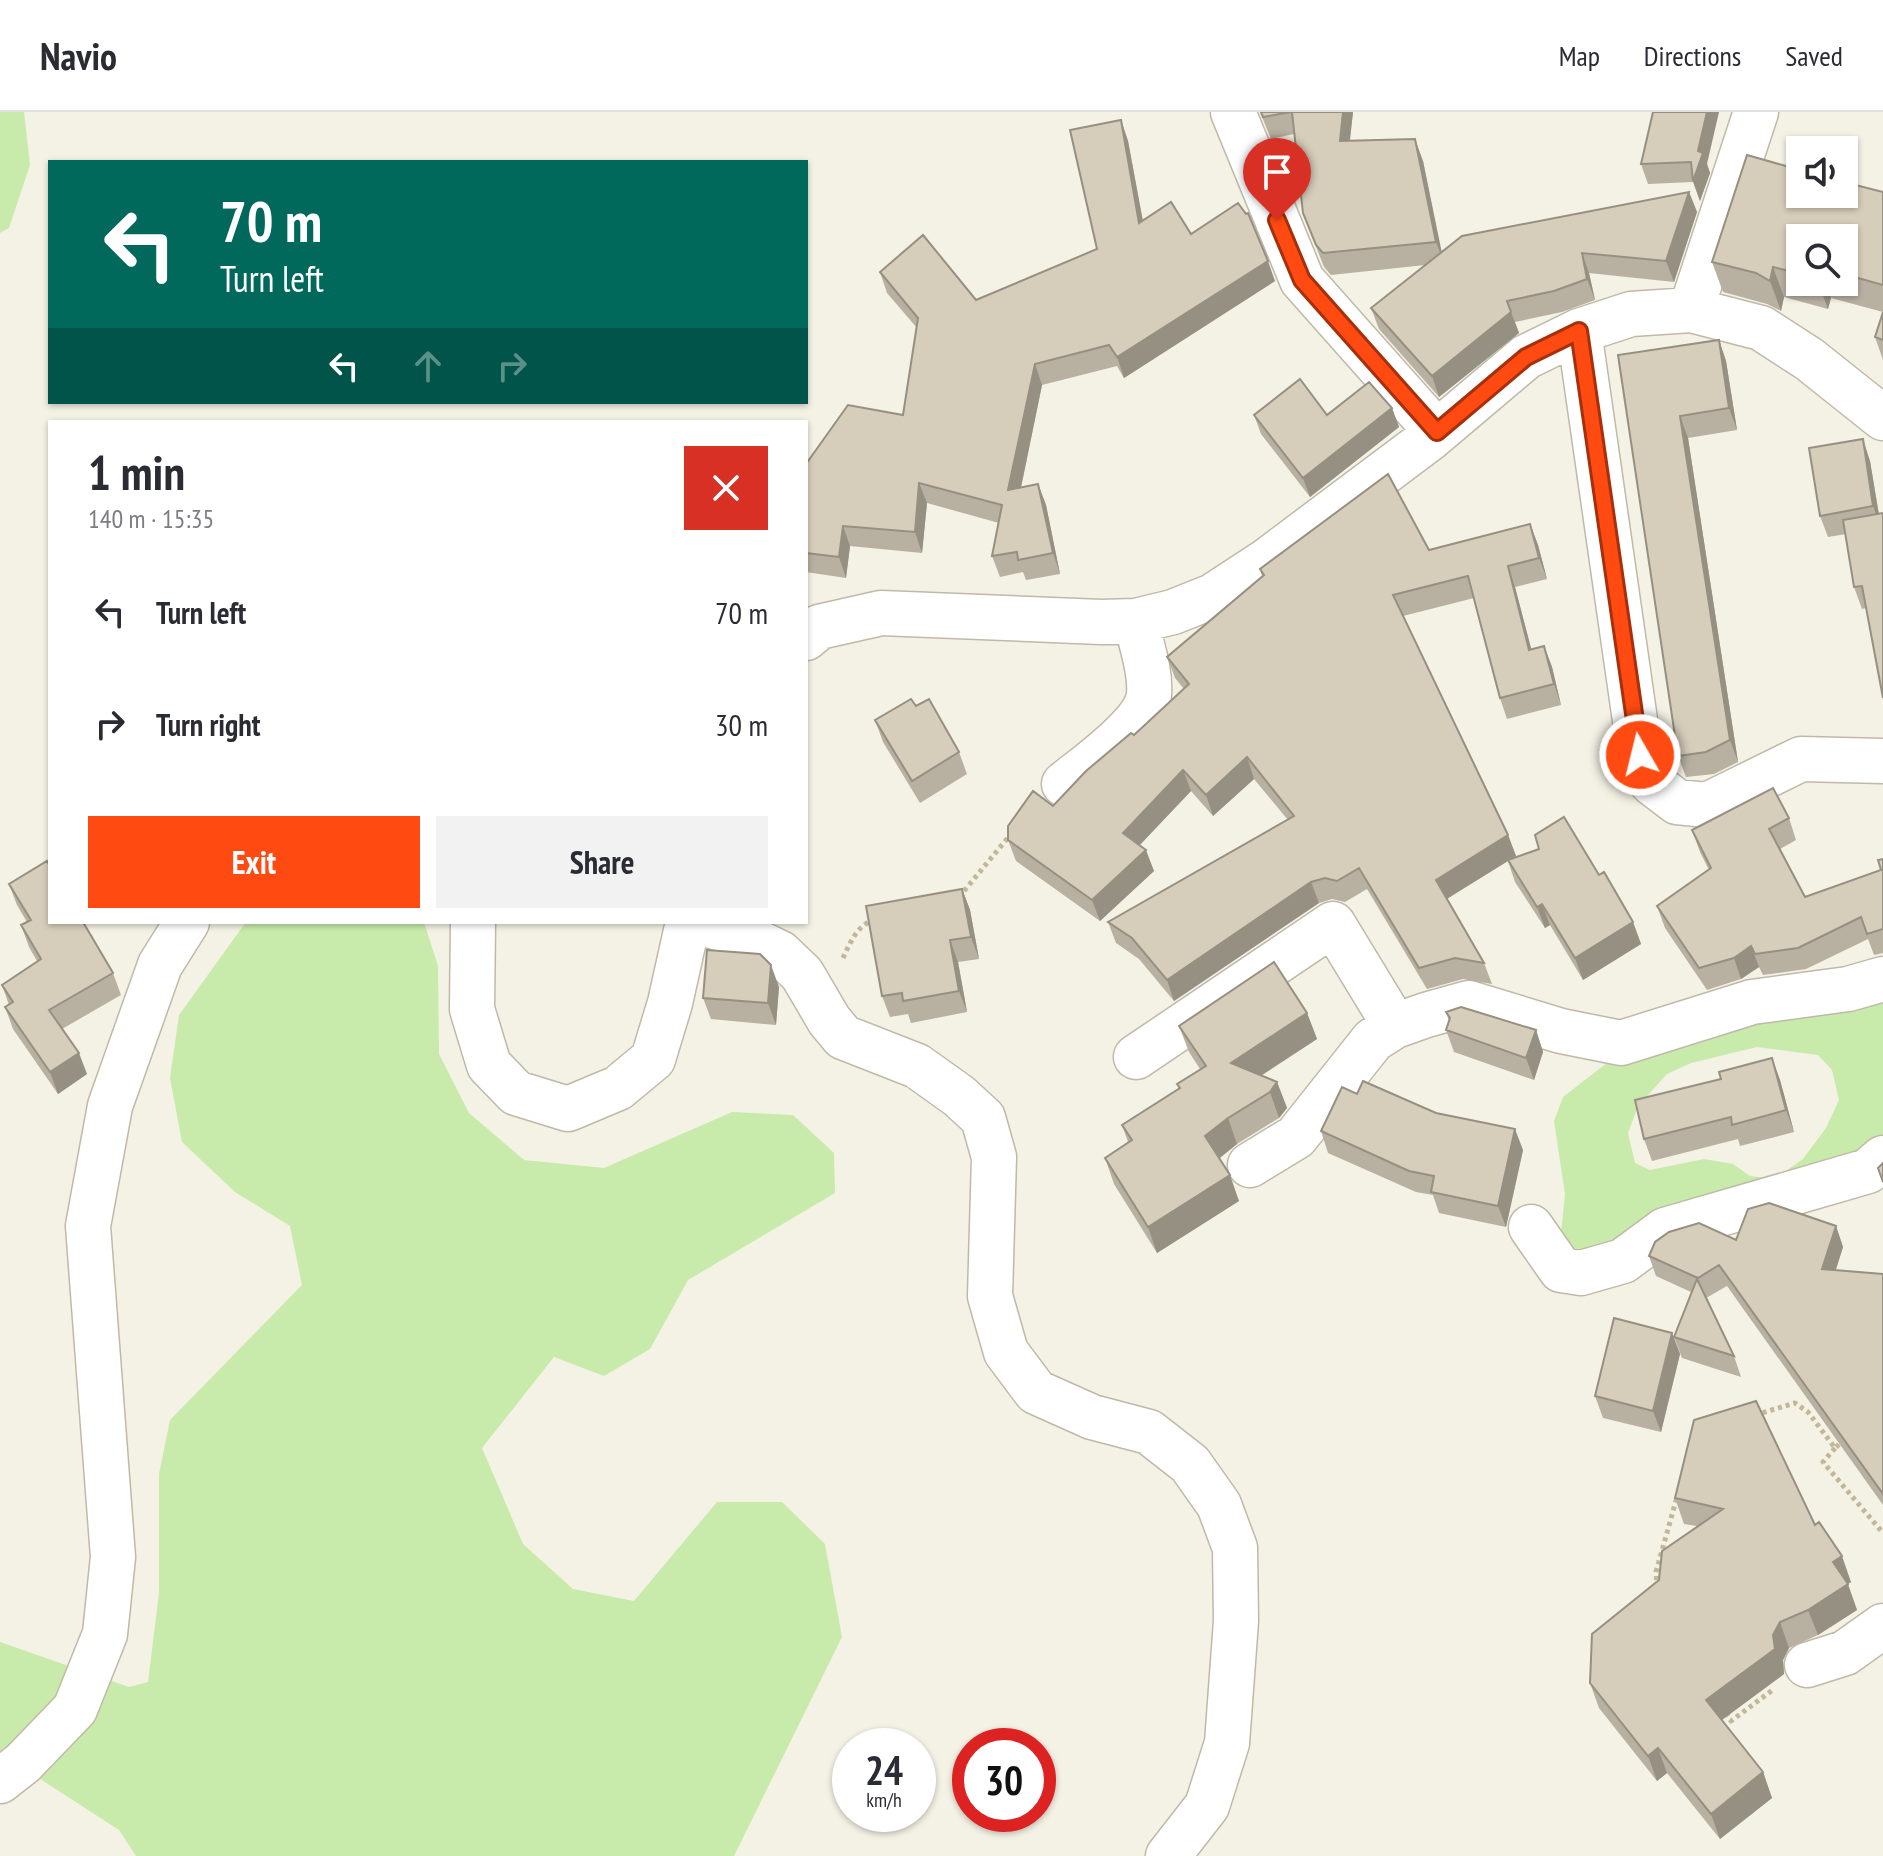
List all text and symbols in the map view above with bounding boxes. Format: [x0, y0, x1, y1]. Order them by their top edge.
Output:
text: Navio [40, 31, 117, 80]
text: Map [1559, 37, 1600, 74]
text: Directions [1644, 37, 1741, 74]
text: Saved [1785, 37, 1843, 74]
map controls [1786, 136, 1858, 296]
button: sound [1786, 136, 1858, 208]
pin [1243, 138, 1311, 220]
icon: arrive [1255, 150, 1299, 194]
text: 70 m [220, 185, 322, 257]
icon: left [88, 192, 192, 296]
button: search [1786, 224, 1858, 296]
text: Turn left [220, 255, 324, 302]
icon: left [322, 344, 366, 388]
icon: ahead [406, 344, 450, 388]
icon: right [490, 344, 534, 388]
text: 1 min [88, 441, 185, 503]
button: close [684, 446, 768, 530]
text: 140 m · 15:35 [88, 502, 214, 535]
icon: left [88, 590, 132, 634]
text: Turn left [156, 593, 246, 632]
text: 70 m [715, 593, 768, 632]
icon: right [88, 702, 132, 746]
text: Turn right [156, 705, 260, 744]
text: 30 m [715, 705, 768, 744]
position arrow [1598, 713, 1682, 797]
button: Exit [88, 816, 420, 908]
button: Share [436, 816, 768, 908]
speed limit sign: 30 [952, 1728, 1056, 1832]
text: 24 [865, 1744, 903, 1796]
text: km/h [866, 1787, 902, 1813]

